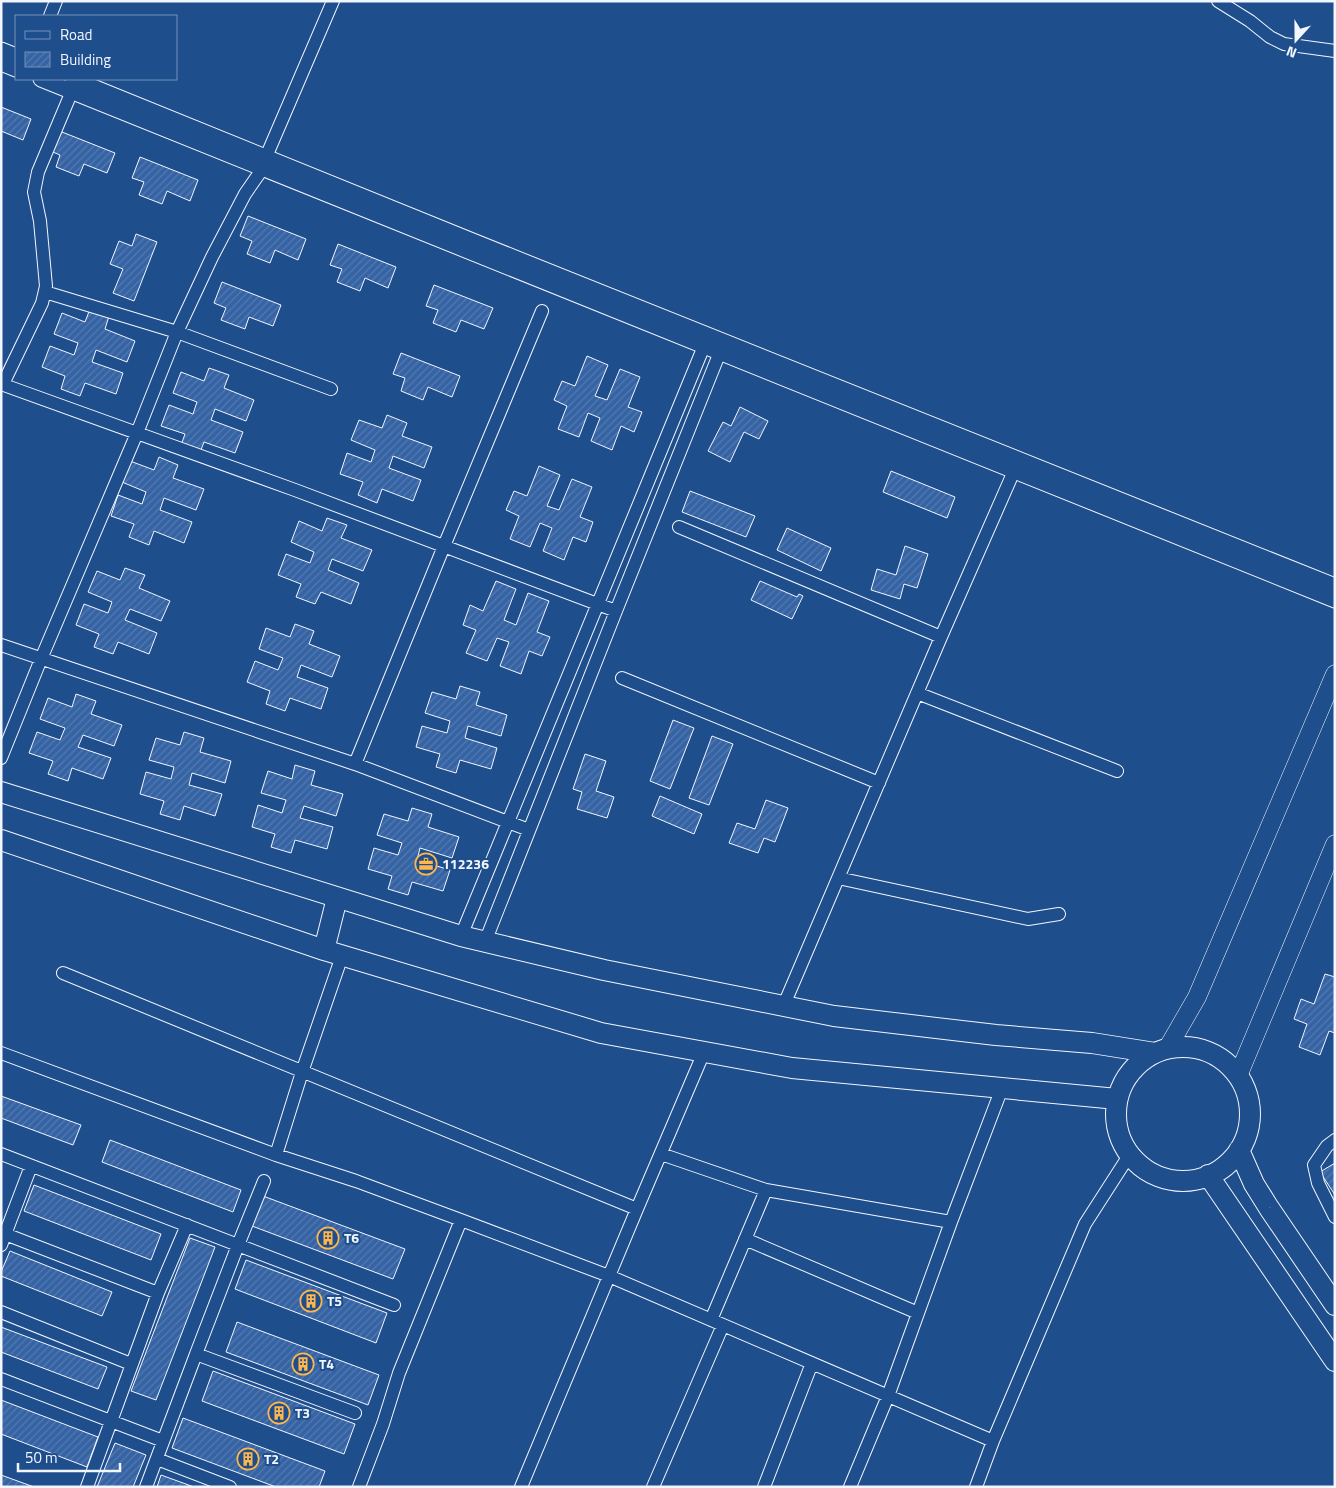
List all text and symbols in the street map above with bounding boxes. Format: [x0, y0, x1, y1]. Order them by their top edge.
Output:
legend [15, 15, 178, 80]
north arrow [1271, 15, 1321, 65]
text: Road [60, 23, 92, 46]
text: N [1283, 41, 1299, 64]
text: Building [60, 48, 111, 71]
office icon: 112236 [414, 852, 438, 876]
place label: 112236 [442, 853, 489, 874]
building icon: T6 [316, 1226, 340, 1250]
place label: T6 [344, 1227, 359, 1248]
building icon: T5 [299, 1289, 323, 1313]
place label: T5 [327, 1290, 342, 1311]
building icon: T4 [291, 1352, 315, 1376]
place label: T4 [319, 1353, 334, 1374]
building icon: T3 [267, 1401, 291, 1425]
place label: T3 [295, 1402, 310, 1423]
scale bar [18, 1440, 120, 1472]
text: 50 m [25, 1446, 58, 1469]
building icon: T2 [236, 1447, 260, 1471]
place label: T2 [264, 1448, 279, 1469]

